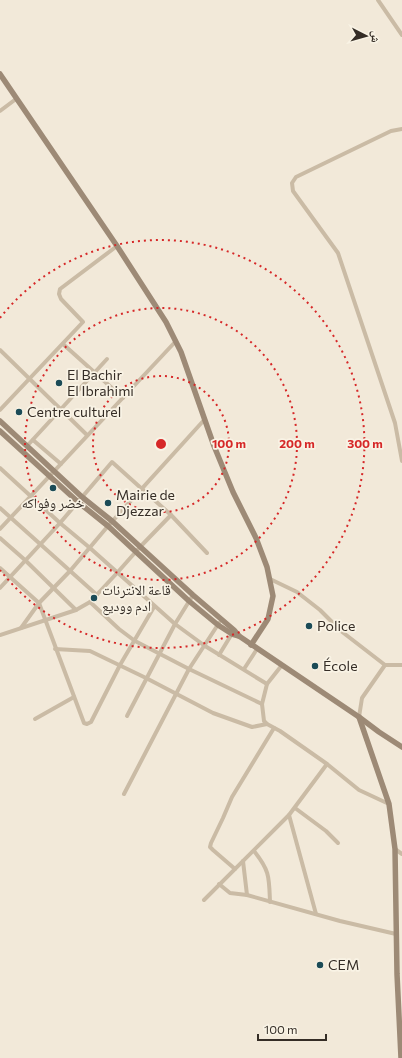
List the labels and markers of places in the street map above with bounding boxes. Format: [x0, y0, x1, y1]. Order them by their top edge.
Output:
place label: El Bachir El Ibrahimi [67, 366, 134, 399]
marker: El Bachir El Ibrahimi [54, 378, 64, 388]
place label: Centre culturel [27, 403, 121, 420]
marker: Centre culturel [14, 407, 24, 417]
centre of rings [154, 437, 168, 451]
marker: خضر وفواكه [48, 483, 58, 493]
place label: Mairie de Djezzar [116, 486, 175, 519]
place label: خضر وفواكه [22, 494, 84, 512]
marker: Mairie de Djezzar [103, 498, 113, 508]
place label: قاعة الانترنات ادم ووديع [102, 581, 171, 616]
marker: قاعة الانترنات ادم ووديع [89, 593, 99, 603]
place label: Police [317, 617, 355, 634]
marker: Police [304, 621, 314, 631]
place label: École [323, 657, 358, 674]
marker: École [310, 661, 320, 671]
place label: CEM [328, 956, 359, 973]
marker: CEM [315, 960, 325, 970]

